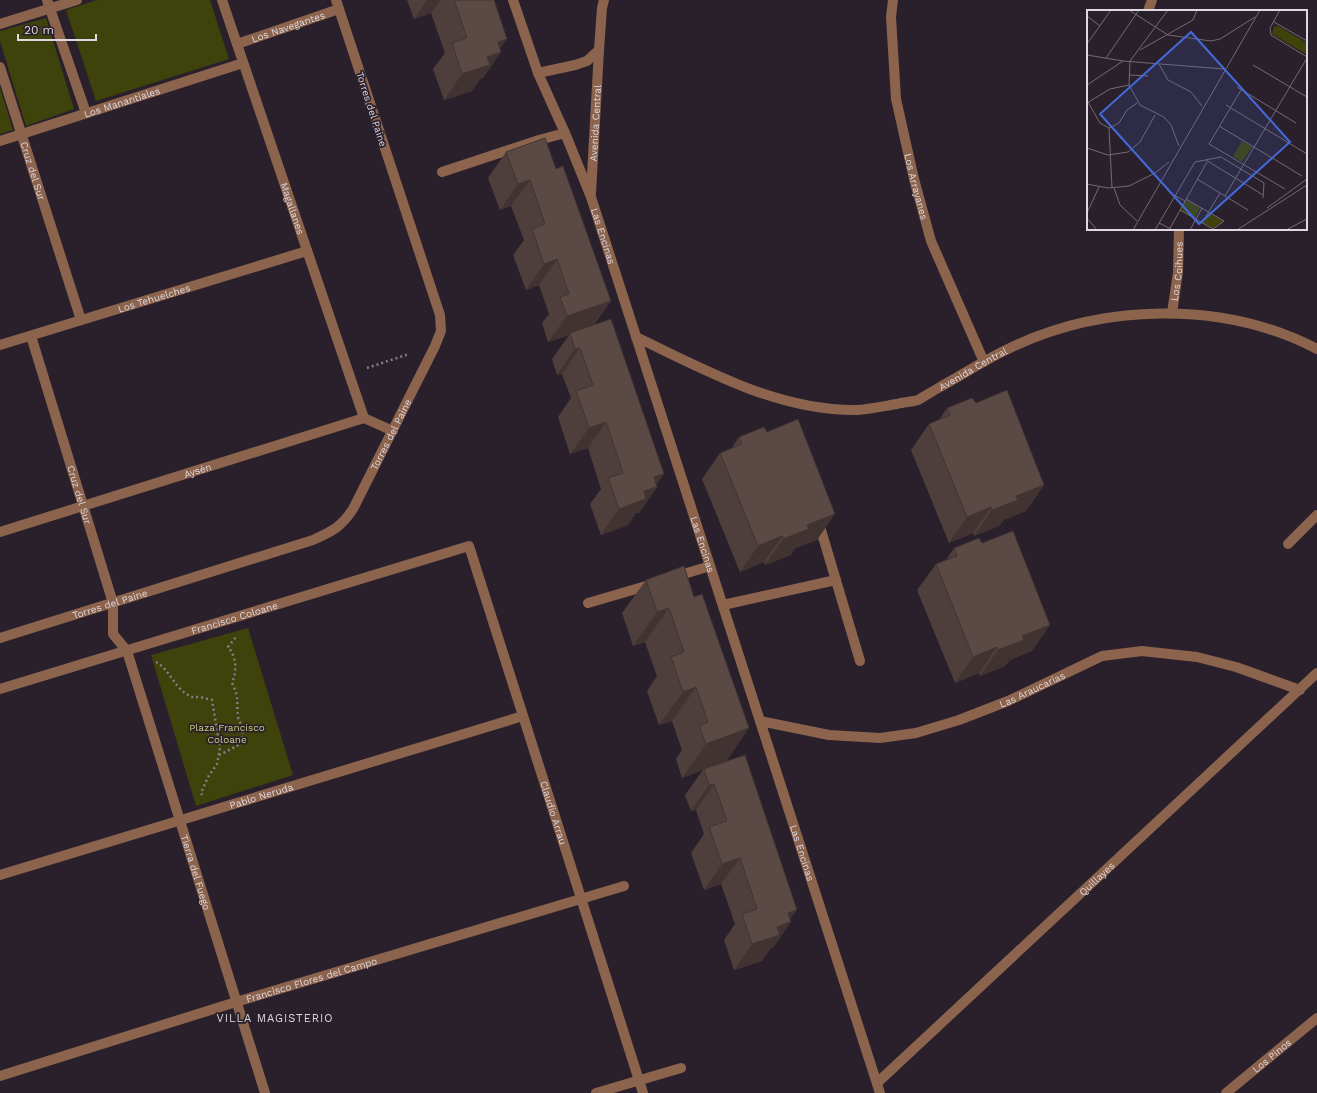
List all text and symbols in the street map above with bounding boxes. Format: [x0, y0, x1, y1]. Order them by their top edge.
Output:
street label: Los Navegantes [250, 9, 326, 45]
inset map [1087, 10, 1307, 230]
scale bar [18, 16, 96, 42]
text: 20 m [24, 23, 54, 37]
street label: Torres del Paine [354, 70, 389, 148]
street label: Avenida Central [588, 84, 603, 162]
street label: Los Manantiales [83, 85, 161, 120]
street label: Cruz del Sur [18, 140, 47, 202]
street label: Los Arrayanes [902, 152, 930, 221]
street label: Magallanes [278, 181, 306, 236]
street label: Las Encinas [589, 207, 617, 266]
street label: Los Coihues [1169, 242, 1185, 302]
street label: Los Tehuelches [117, 282, 192, 315]
street label: Avenida Central [937, 345, 1009, 393]
street label: Torres del Paine [368, 397, 414, 472]
street label: Aysén [182, 461, 213, 480]
street label: Cruz del Sur [65, 464, 93, 525]
street label: Las Encinas [688, 515, 717, 574]
street label: Torres del Paine [71, 587, 149, 621]
street label: Francisco Coloane [190, 600, 279, 636]
street label: Las Araucarias [998, 670, 1067, 710]
park label: Plaza Francisco Coloane [189, 722, 265, 745]
street label: Claudio Arrau [538, 779, 569, 846]
street label: Pablo Neruda [228, 781, 295, 811]
street label: Las Encinas [788, 823, 816, 882]
street label: Tierra del Fuego [179, 833, 213, 911]
street label: Quillayes [1077, 860, 1117, 898]
street label: Francisco Flores del Campo [245, 955, 378, 1005]
district label: VILLA MAGISTERIO [217, 1012, 333, 1025]
street label: Los Pinos [1250, 1037, 1293, 1075]

